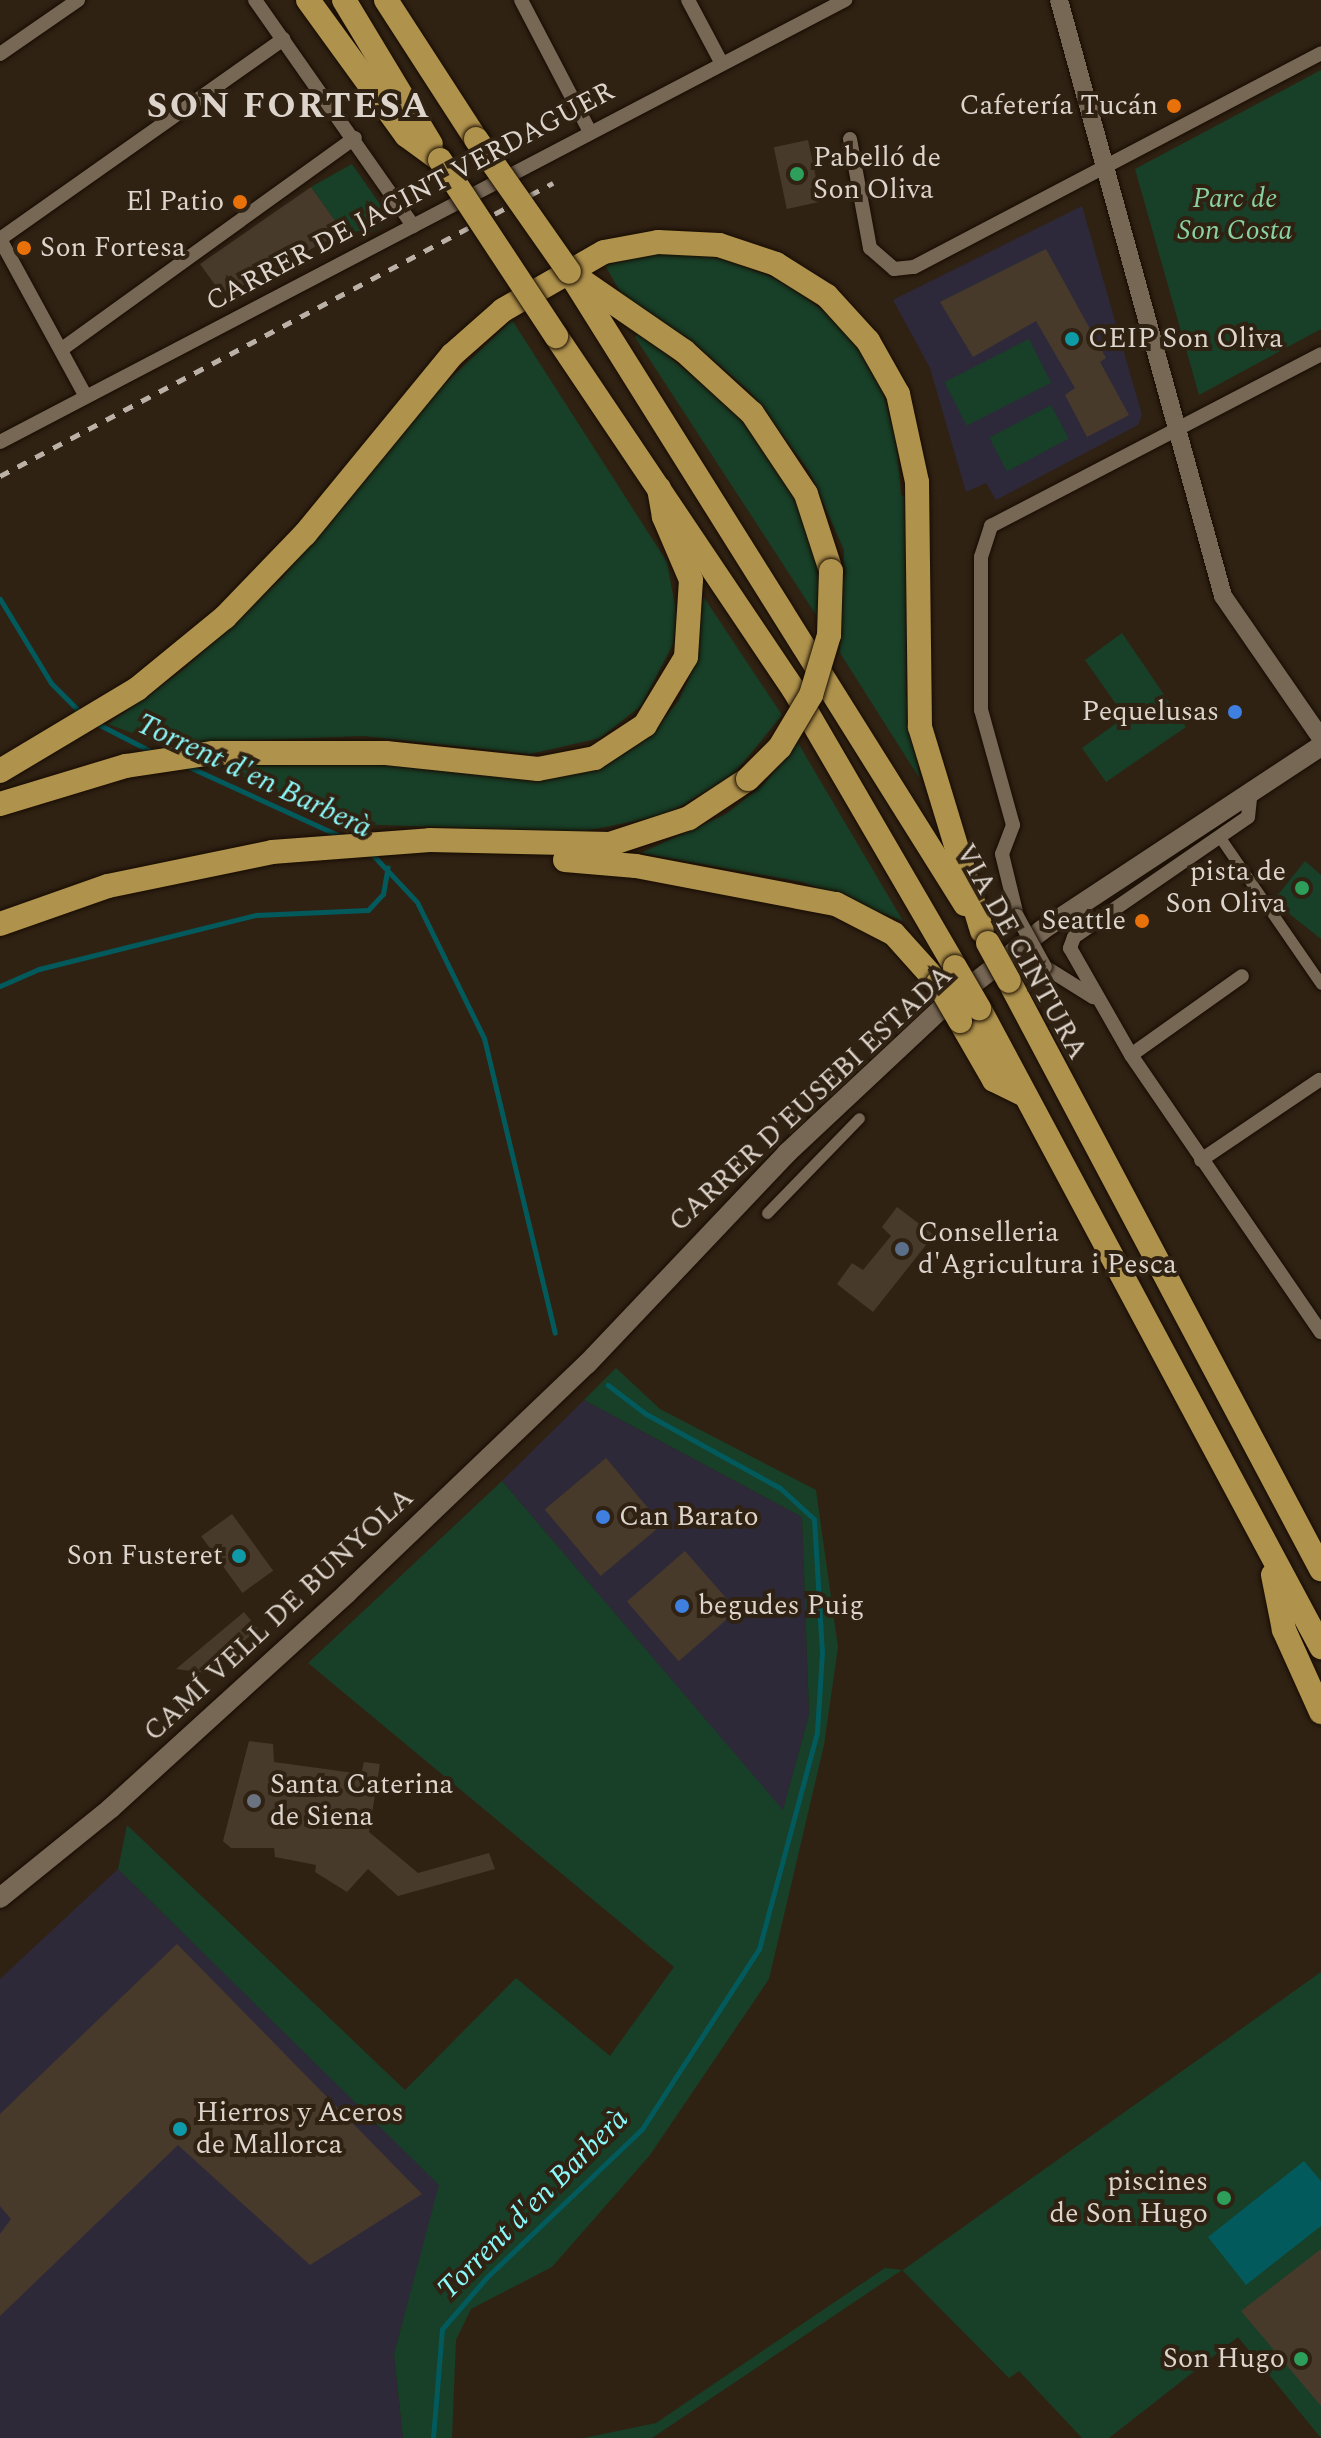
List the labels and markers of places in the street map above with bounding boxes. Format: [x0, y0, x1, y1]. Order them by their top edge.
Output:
place label: Cafetería Tucán [959, 89, 1158, 123]
marker: Cafetería Tucán [1165, 97, 1183, 115]
place label: Pabelló de Son Oliva [813, 141, 941, 207]
marker: Pabelló de Son Oliva [788, 165, 806, 183]
place label: El Patio [126, 185, 224, 219]
marker: El Patio [231, 193, 249, 211]
place label: Son Fortesa [40, 231, 186, 265]
marker: Son Fortesa [15, 239, 33, 257]
place label: CEIP Son Oliva [1088, 322, 1283, 356]
marker: CEIP Son Oliva [1063, 330, 1081, 348]
place label: Pequelusas [1081, 695, 1219, 729]
marker: Pequelusas [1226, 703, 1244, 721]
place label: pista de Son Oliva [1165, 855, 1286, 921]
marker: pista de Son Oliva [1293, 879, 1311, 897]
place label: Seattle [1042, 904, 1126, 938]
marker: Seattle [1133, 912, 1151, 930]
place label: Conselleria d'Agricultura i Pesca [918, 1216, 1177, 1282]
marker: Conselleria d'Agricultura i Pesca [893, 1240, 911, 1258]
place label: Can Barato [619, 1500, 759, 1534]
marker: Can Barato [594, 1508, 612, 1526]
place label: Son Fusteret [67, 1539, 223, 1573]
marker: Son Fusteret [230, 1547, 248, 1565]
place label: begudes Puig [698, 1589, 864, 1623]
marker: begudes Puig [673, 1597, 691, 1615]
place label: Santa Caterina de Siena [270, 1768, 453, 1834]
marker: Santa Caterina de Siena [245, 1792, 263, 1810]
place label: Hierros y Aceros de Mallorca [196, 2096, 404, 2162]
marker: Hierros y Aceros de Mallorca [171, 2120, 189, 2138]
place label: piscines de Son Hugo [1049, 2165, 1208, 2231]
marker: piscines de Son Hugo [1215, 2189, 1233, 2207]
place label: Son Hugo [1163, 2342, 1285, 2376]
marker: Son Hugo [1292, 2350, 1310, 2368]

